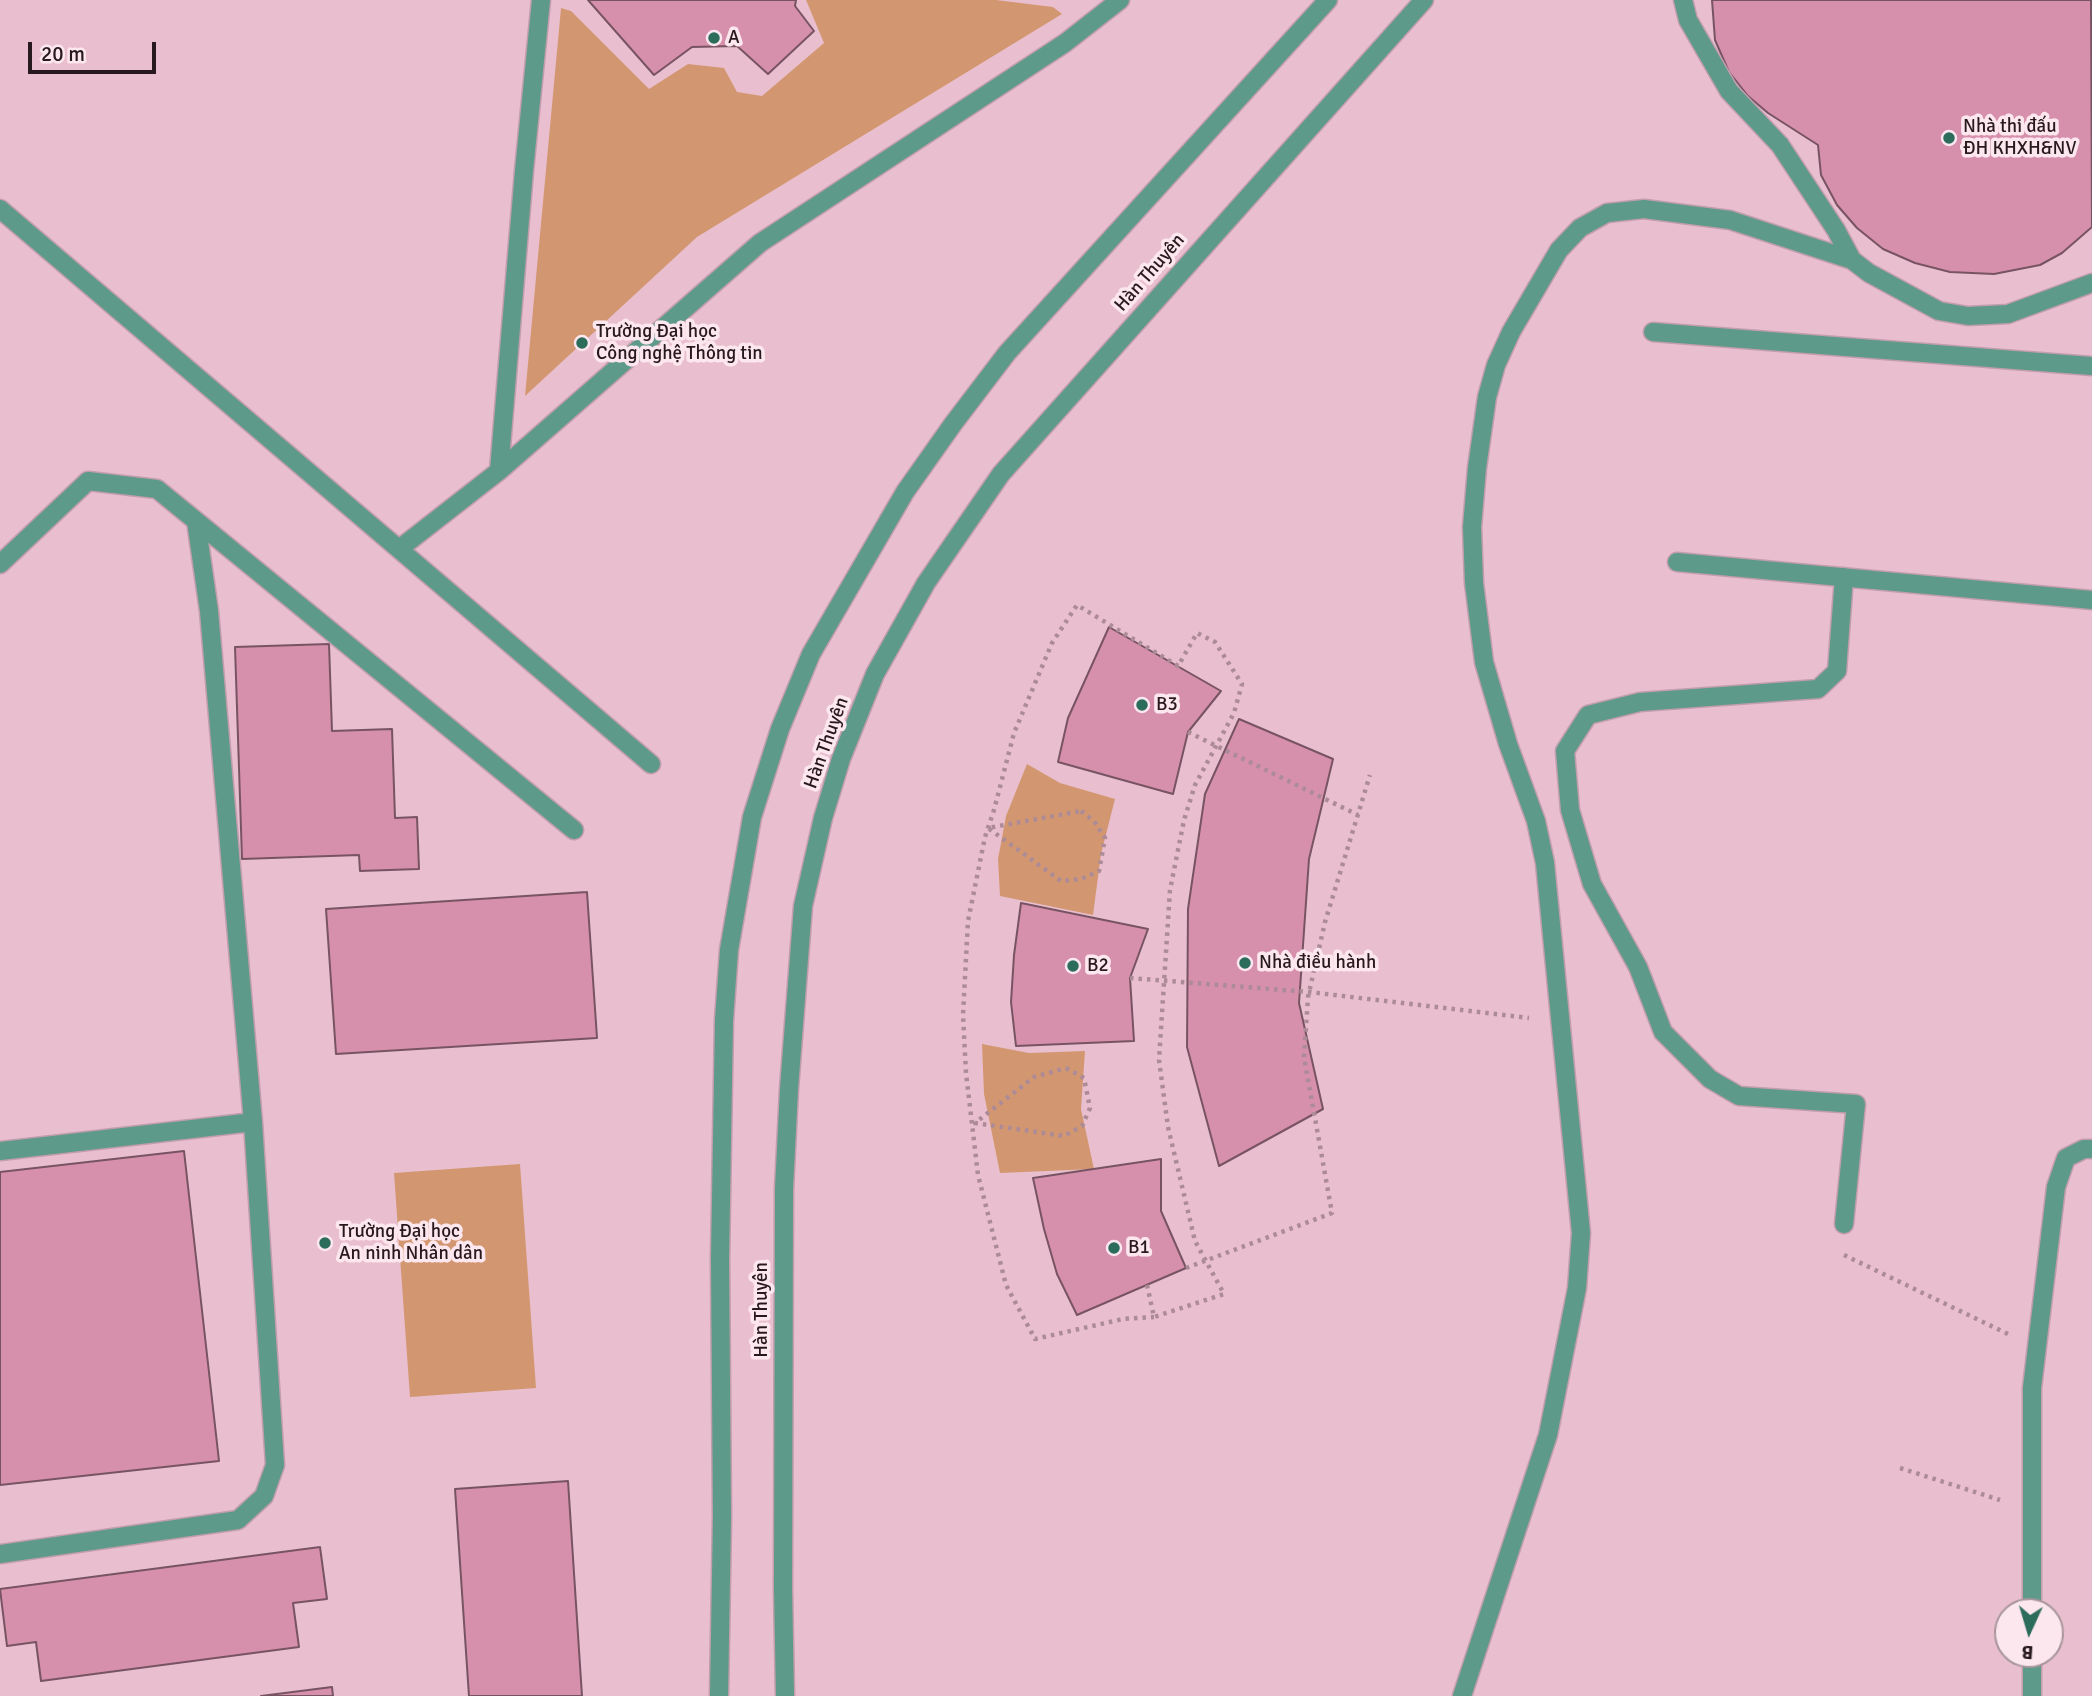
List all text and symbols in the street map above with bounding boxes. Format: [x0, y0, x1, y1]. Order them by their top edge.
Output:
place label: A [728, 27, 740, 49]
scale bar [32, 28, 159, 72]
marker: A [706, 30, 722, 46]
text: 20 m [41, 41, 85, 67]
place label: Nhà thi đấu ĐH KHXH&NV [1963, 116, 2076, 160]
marker: Nhà thi đấu ĐH KHXH&NV [1941, 130, 1957, 146]
street label: Hàn Thuyên [1110, 229, 1190, 317]
place label: Trường Đại học Công nghệ Thông tin [596, 321, 763, 365]
marker: Trường Đại học Công nghệ Thông tin [574, 335, 590, 351]
street label: Hàn Thuyên [800, 694, 854, 792]
place label: B3 [1156, 694, 1178, 716]
marker: B3 [1134, 697, 1150, 713]
place label: Nhà điều hành [1259, 952, 1376, 974]
place label: B2 [1087, 955, 1109, 977]
marker: Nhà điều hành [1237, 955, 1253, 971]
marker: B2 [1065, 958, 1081, 974]
place label: Trường Đại học An ninh Nhân dân [339, 1221, 483, 1265]
marker: Trường Đại học An ninh Nhân dân [317, 1235, 333, 1251]
place label: B1 [1128, 1237, 1150, 1259]
marker: B1 [1106, 1240, 1122, 1256]
street label: Hàn Thuyên [751, 1262, 773, 1358]
north arrow [1994, 1598, 2064, 1668]
text: B [2021, 1640, 2034, 1664]

